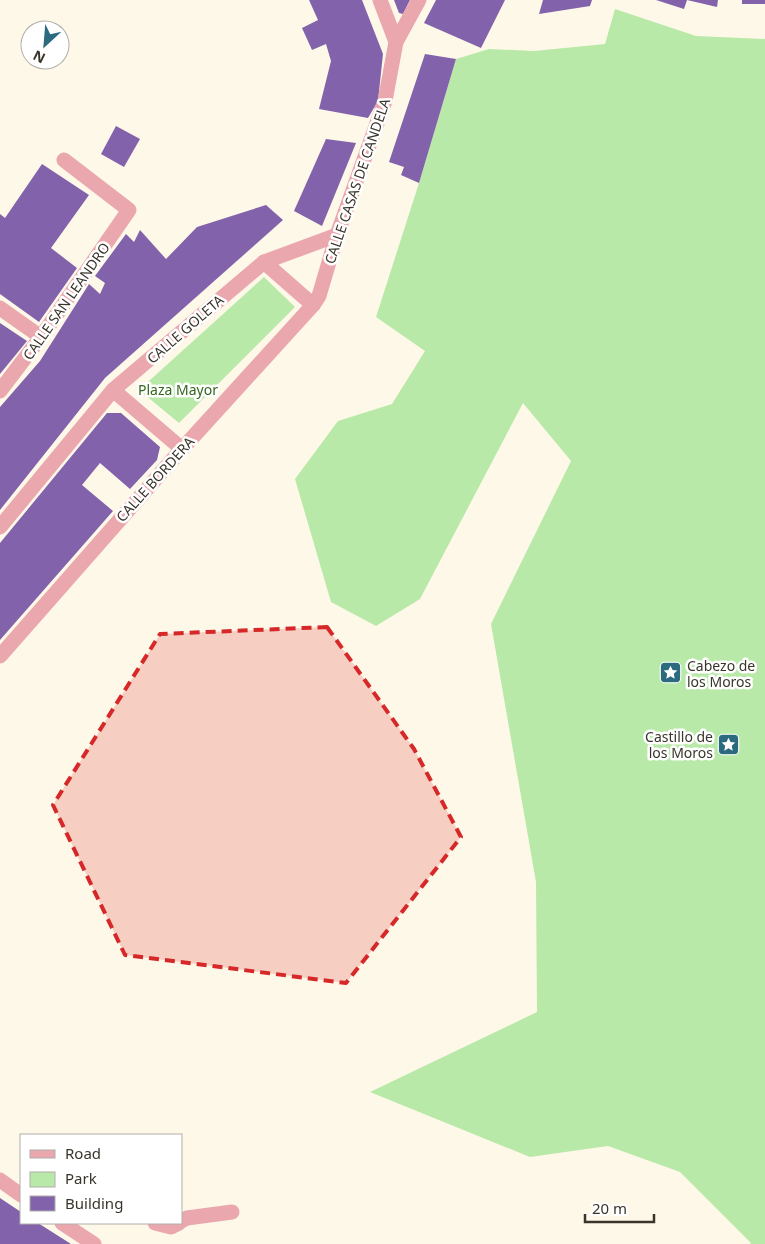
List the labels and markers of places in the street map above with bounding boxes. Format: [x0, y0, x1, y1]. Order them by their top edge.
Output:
place label: Cabezo de los Moros [687, 656, 755, 691]
place icon: Cabezo de los Moros [659, 661, 683, 685]
place label: Castillo de los Moros [645, 727, 713, 762]
place icon: Castillo de los Moros [717, 732, 741, 756]

